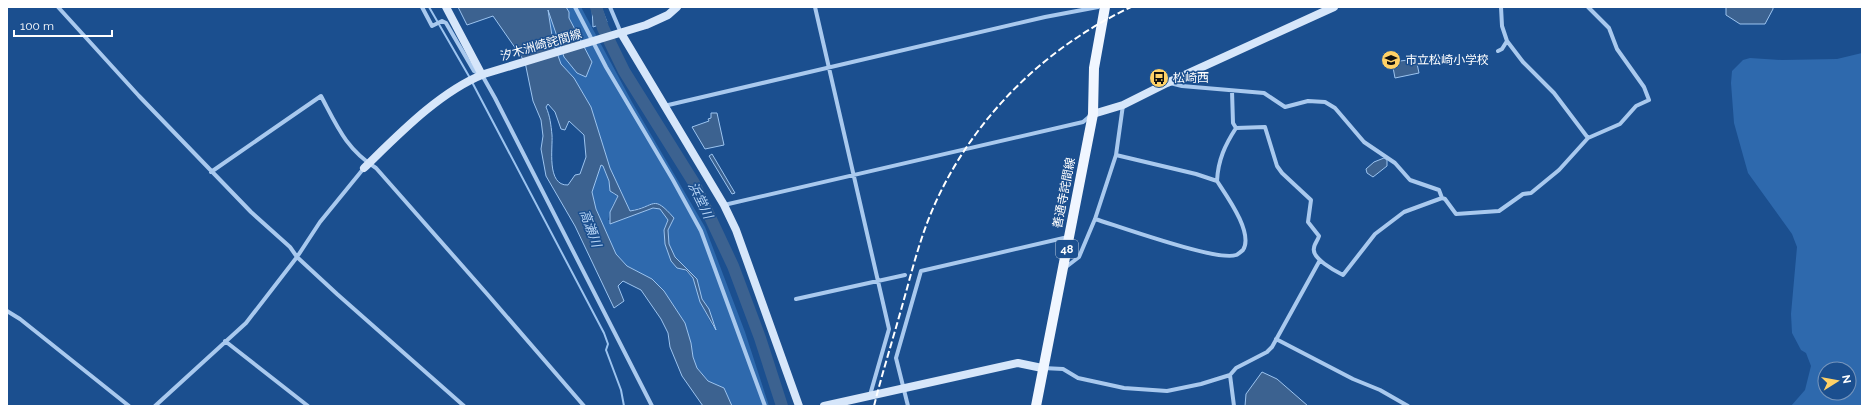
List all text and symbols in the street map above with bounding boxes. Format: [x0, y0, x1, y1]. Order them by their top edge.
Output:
scale bar [14, 12, 112, 38]
text: 100 m [20, 19, 54, 33]
street label: 汐木洲崎詫間線 [499, 27, 583, 63]
school or university icon: 市立松崎小学校 [1380, 49, 1402, 71]
place label: 市立松崎小学校 [1405, 53, 1489, 67]
bus stop icon: 松崎西 [1148, 67, 1170, 89]
place label: 松崎西 [1173, 71, 1209, 85]
street label: 善通寺詫間線 [1050, 156, 1078, 230]
water label: 浜堂川 [685, 179, 717, 223]
water label: 高瀬川 [577, 207, 605, 251]
road number: 48 [1056, 240, 1078, 258]
north arrow [1817, 361, 1857, 401]
text: N [1839, 374, 1854, 385]

